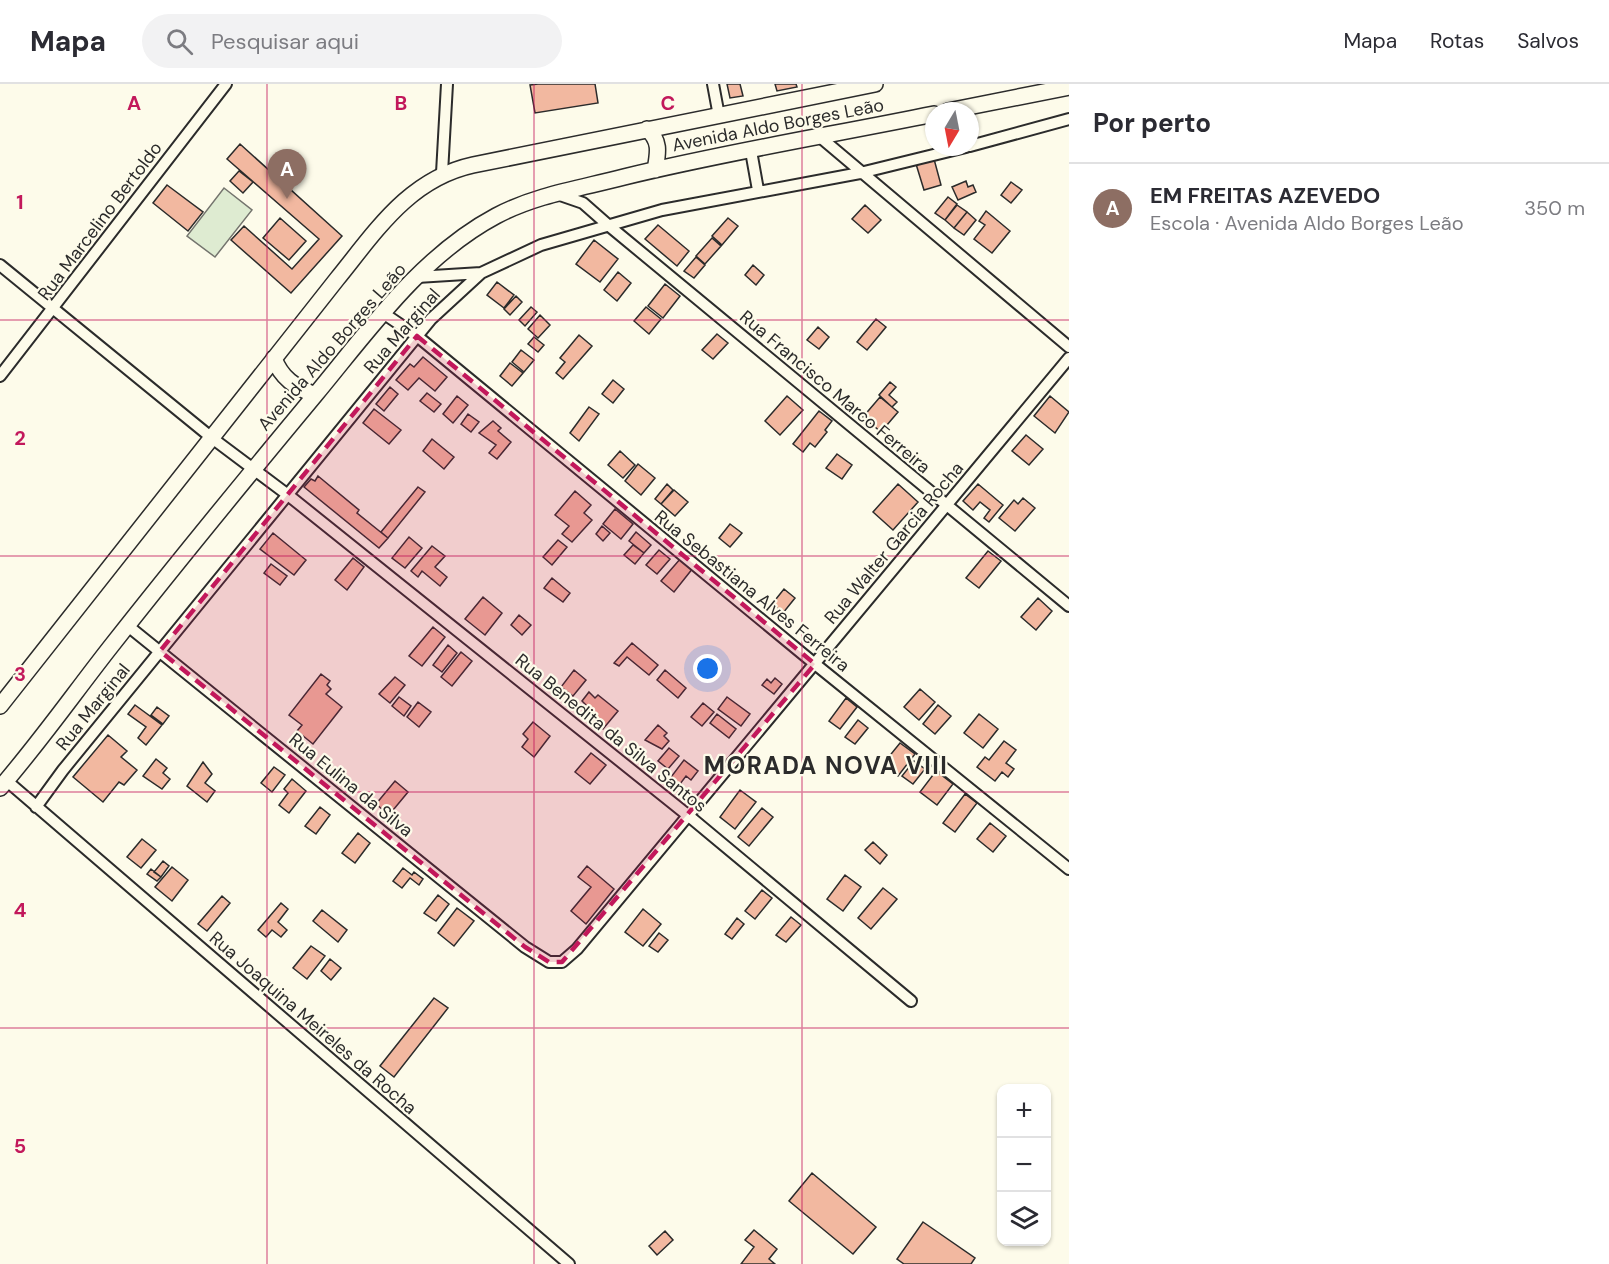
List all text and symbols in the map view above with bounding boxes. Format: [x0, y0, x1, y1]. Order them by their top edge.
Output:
search box [142, 14, 562, 68]
text: Mapa [30, 23, 106, 60]
icon: search [163, 25, 196, 58]
text: Pesquisar aqui [211, 27, 359, 56]
text: Mapa [1343, 27, 1397, 55]
text: Rotas [1430, 27, 1484, 55]
text: Salvos [1517, 27, 1579, 55]
text: A [127, 90, 141, 116]
text: B [395, 90, 407, 116]
text: C [661, 90, 675, 116]
street label: Avenida Aldo Borges Leão [670, 93, 886, 157]
north arrow [925, 102, 979, 156]
text: Por perto [1093, 106, 1211, 140]
street label: Rua Marcelino Bertoldo [32, 137, 168, 305]
pin: A [268, 150, 306, 199]
text: EM FREITAS AZEVEDO [1150, 181, 1380, 210]
text: 1 [16, 189, 24, 215]
text: A [1105, 195, 1120, 221]
text: 350 m [1524, 195, 1585, 221]
text: Escola · Avenida Aldo Borges Leão [1150, 210, 1464, 236]
street label: Avenida Aldo Borges Leão [252, 258, 412, 436]
street label: Rua Marginal [358, 283, 446, 379]
street label: Rua Francisco Marco Ferreira [735, 305, 935, 479]
text: 2 [14, 425, 26, 451]
street label: Rua Walter Garcia Rocha [819, 457, 969, 629]
street label: Rua Sebastiana Alves Ferreira [649, 505, 855, 677]
street label: Rua Benedita da Silva Santos [510, 648, 712, 818]
your location [693, 654, 722, 683]
street label: Rua Marginal [50, 658, 136, 756]
text: 3 [14, 661, 26, 687]
street label: Rua Eulina da Silva [284, 728, 418, 842]
district label: MORADA NOVA VIII [704, 750, 948, 781]
text: 4 [14, 897, 27, 923]
street label: Rua Joaquina Meireles da Rocha [204, 926, 422, 1120]
map controls [997, 1084, 1051, 1246]
button: + [997, 1084, 1051, 1138]
text: 5 [14, 1133, 26, 1159]
button: − [997, 1138, 1051, 1192]
button: layers [997, 1192, 1051, 1246]

